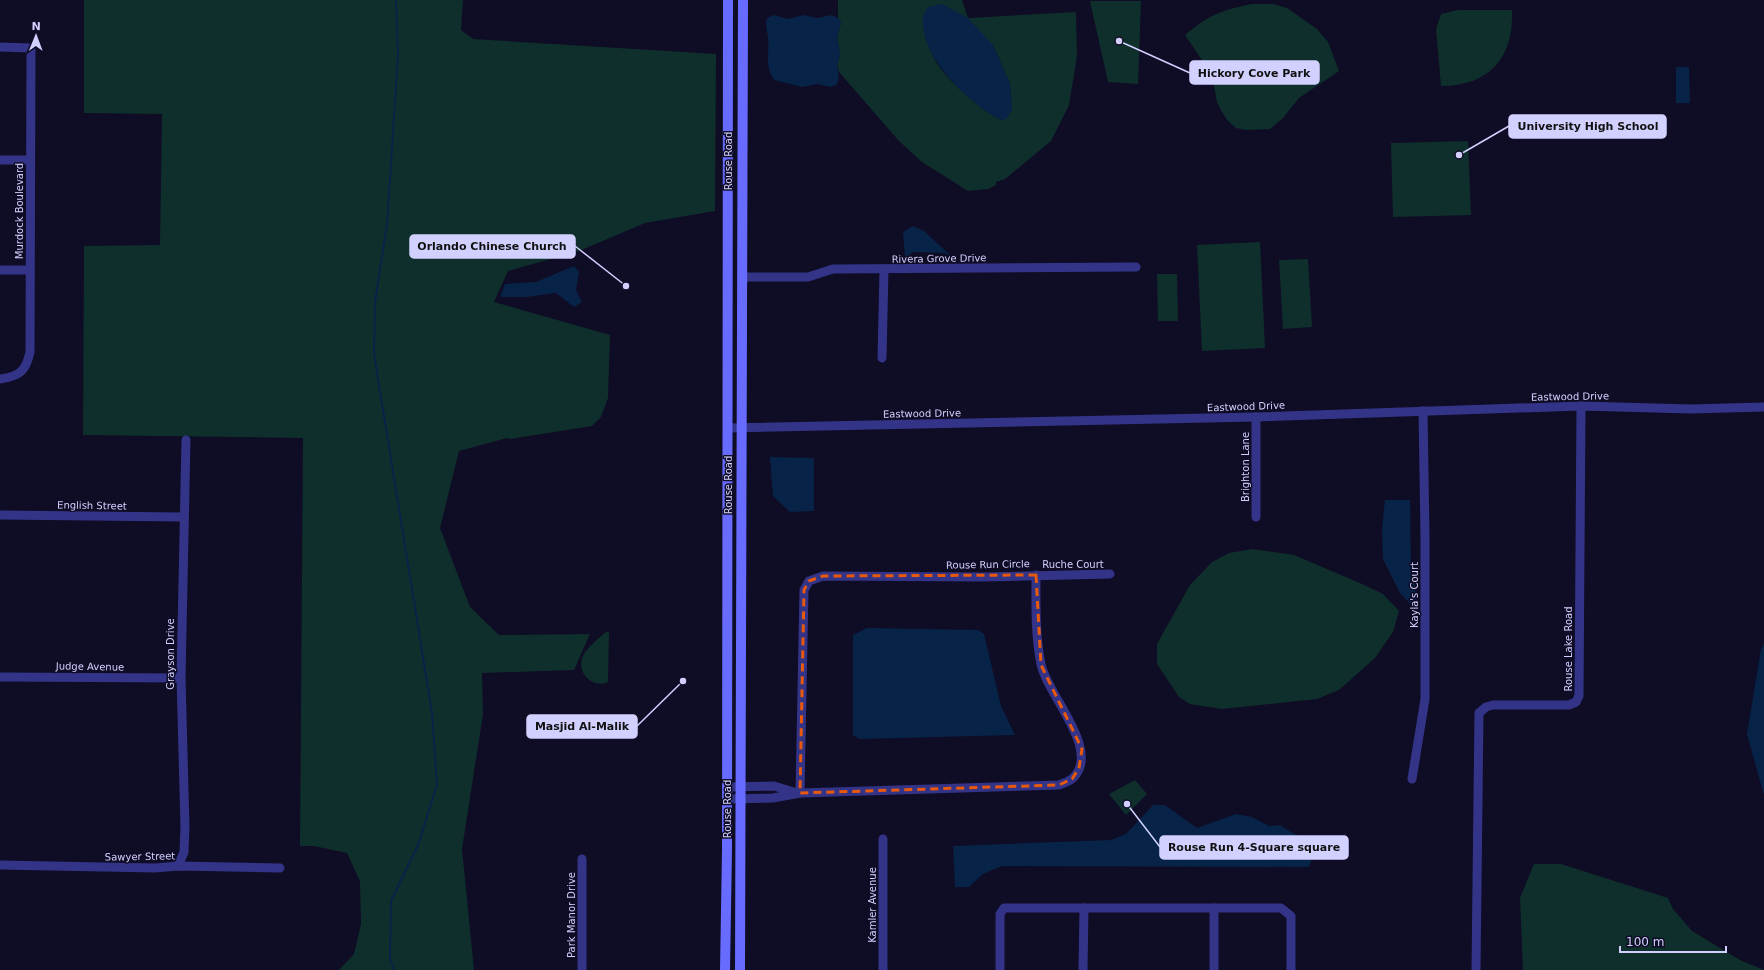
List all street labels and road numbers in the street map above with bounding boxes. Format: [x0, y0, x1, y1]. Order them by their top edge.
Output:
street label: Rouse Road [723, 132, 734, 190]
street label: Murdock Boulevard [14, 163, 25, 259]
street label: Rivera Grove Drive [891, 252, 987, 265]
street label: Eastwood Drive [1531, 390, 1609, 403]
street label: Eastwood Drive [1207, 400, 1285, 413]
street label: Eastwood Drive [883, 407, 961, 420]
street label: Brighton Lane [1240, 432, 1251, 502]
street label: Rouse Road [723, 456, 734, 514]
street label: English Street [57, 499, 127, 512]
street label: Rouse Run Circle [946, 558, 1030, 571]
street label: Ruche Court [1042, 559, 1104, 570]
street label: Kayla's Court [1409, 562, 1420, 628]
street label: Rouse Lake Road [1563, 606, 1574, 692]
street label: Grayson Drive [165, 618, 176, 690]
street label: Judge Avenue [55, 660, 124, 673]
street label: Rouse Road [722, 780, 733, 838]
street label: Sawyer Street [105, 850, 175, 863]
street label: Kamler Avenue [867, 867, 878, 943]
street label: Park Manor Drive [566, 872, 577, 958]

